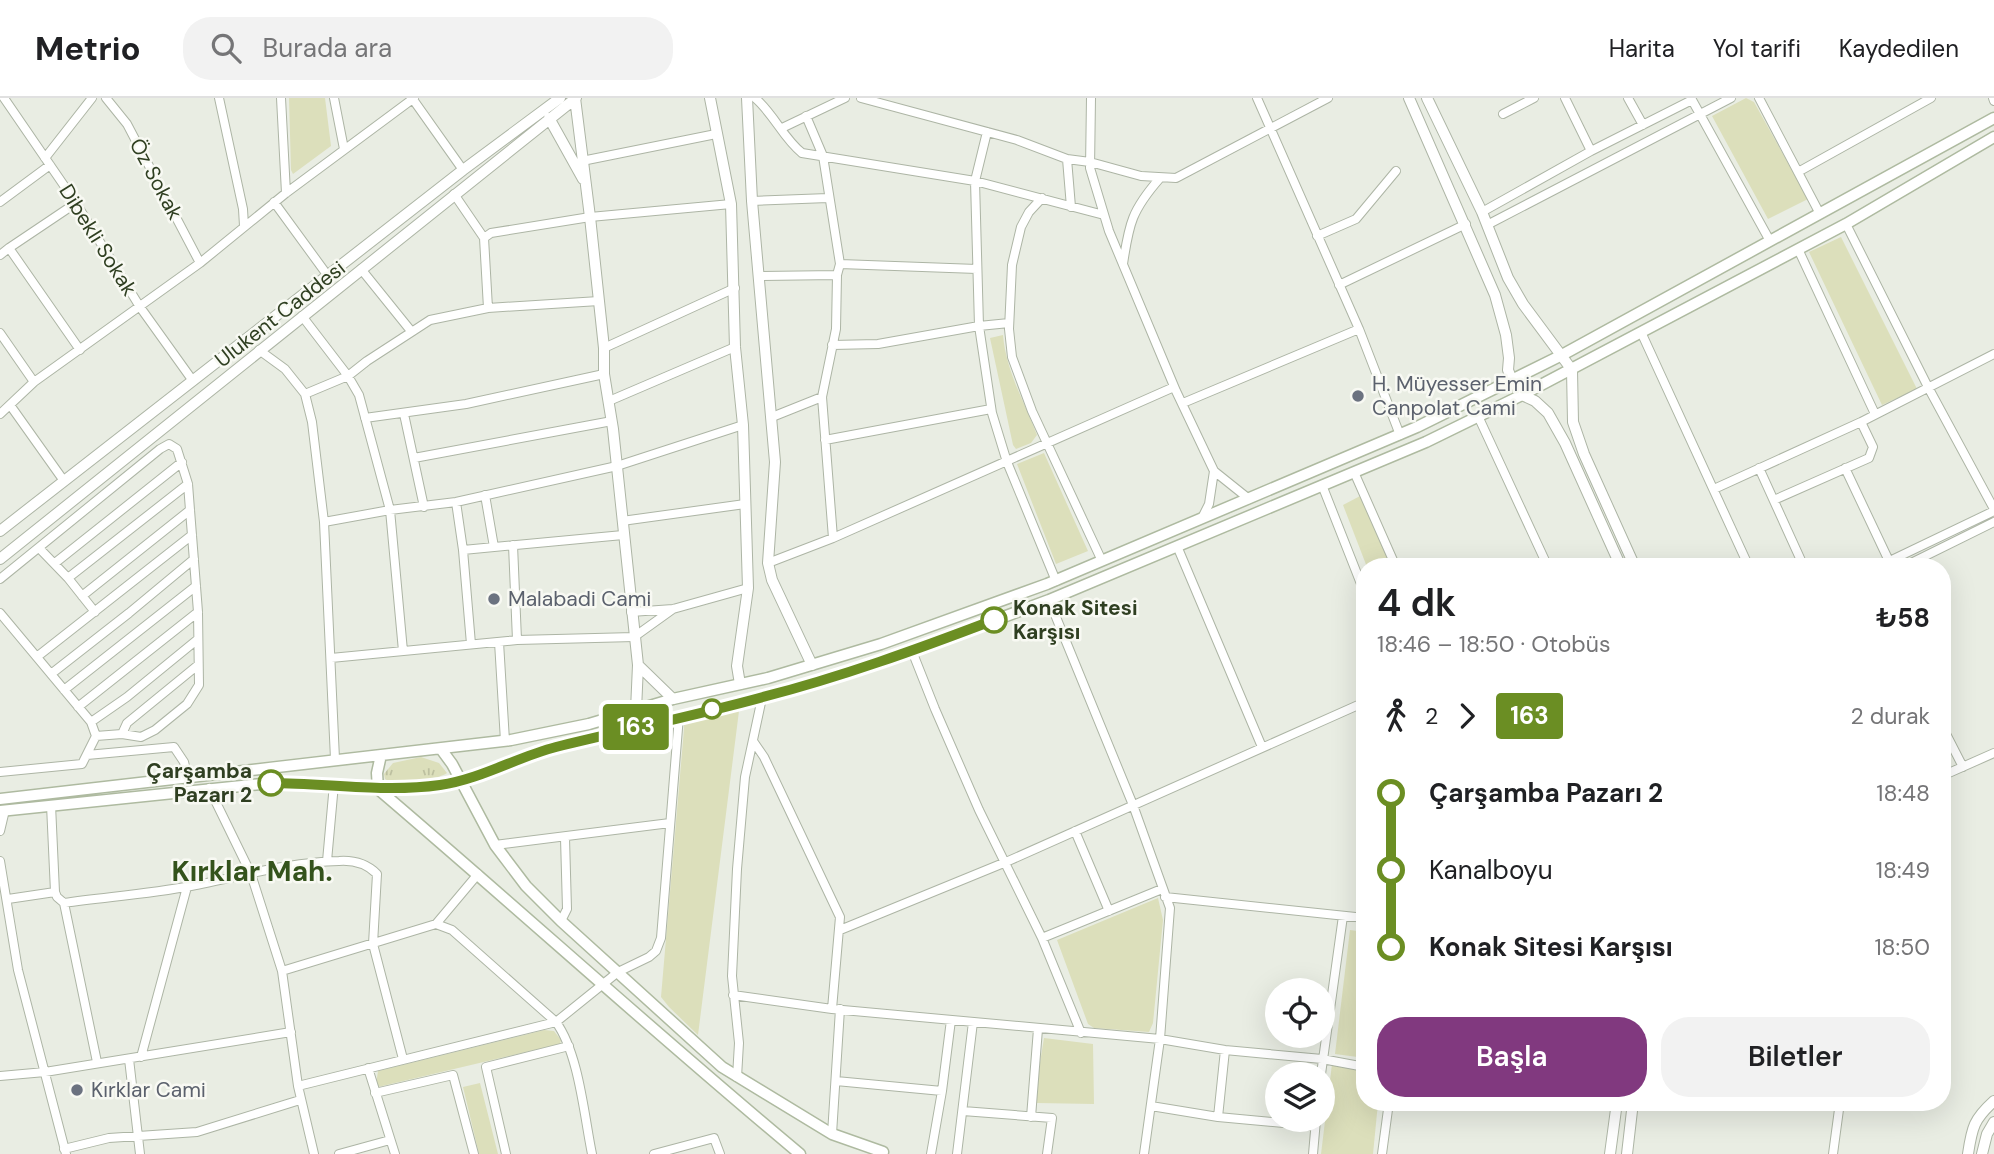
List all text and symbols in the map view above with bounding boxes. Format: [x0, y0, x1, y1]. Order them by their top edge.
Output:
search box [183, 17, 673, 80]
text: Metrio [35, 27, 141, 70]
icon: search [207, 29, 245, 67]
text: Burada ara [263, 31, 392, 65]
text: Harita [1609, 33, 1675, 64]
text: Yol tarifi [1713, 33, 1801, 64]
text: Kaydedilen [1839, 33, 1959, 64]
street label: Öz Sokak [123, 133, 189, 225]
street label: Dibekli Sokak [53, 179, 144, 302]
street label: Ulukent Caddesi [209, 254, 351, 374]
place label: H. Müyesser Emin Canpolat Cami [1372, 370, 1542, 422]
marker: H. Müyesser Emin Canpolat Cami [1350, 388, 1366, 404]
text: 4 dk [1377, 578, 1456, 628]
place label: Malabadi Cami [508, 585, 651, 613]
marker: Malabadi Cami [486, 591, 502, 607]
place label: Konak Sitesi Karşısı [1013, 594, 1138, 646]
text: ₺58 [1876, 601, 1930, 635]
marker: Konak Sitesi Karşısı [981, 607, 1007, 633]
text: 18:46 – 18:50 · Otobüs [1377, 629, 1610, 659]
icon: walk [1377, 697, 1415, 735]
icon: forward [1448, 697, 1486, 735]
unlabelled marker [702, 699, 722, 719]
text: 163 [1510, 700, 1549, 731]
text: 2 [1425, 701, 1438, 731]
text: 2 durak [1850, 701, 1930, 731]
line badge: 163 [596, 704, 676, 750]
text: 163 [617, 711, 655, 742]
place label: Çarşamba Pazarı 2 [146, 757, 252, 809]
marker: Çarşamba Pazarı 2 [258, 770, 284, 796]
text: Çarşamba Pazarı 2 [1429, 776, 1663, 810]
text: 18:48 [1876, 778, 1930, 808]
district label: Kırklar Mah. [172, 853, 332, 890]
text: Kanalboyu [1429, 853, 1553, 887]
text: 18:49 [1876, 855, 1930, 885]
text: Konak Sitesi Karşısı [1429, 930, 1673, 964]
text: 18:50 [1874, 932, 1930, 962]
map controls [1265, 978, 1335, 1132]
button: locate [1265, 978, 1335, 1048]
button: Başla [1377, 1017, 1647, 1097]
button: Biletler [1661, 1017, 1930, 1097]
button: layers [1265, 1062, 1335, 1132]
place label: Kırklar Cami [91, 1076, 206, 1104]
marker: Kırklar Cami [69, 1082, 85, 1098]

